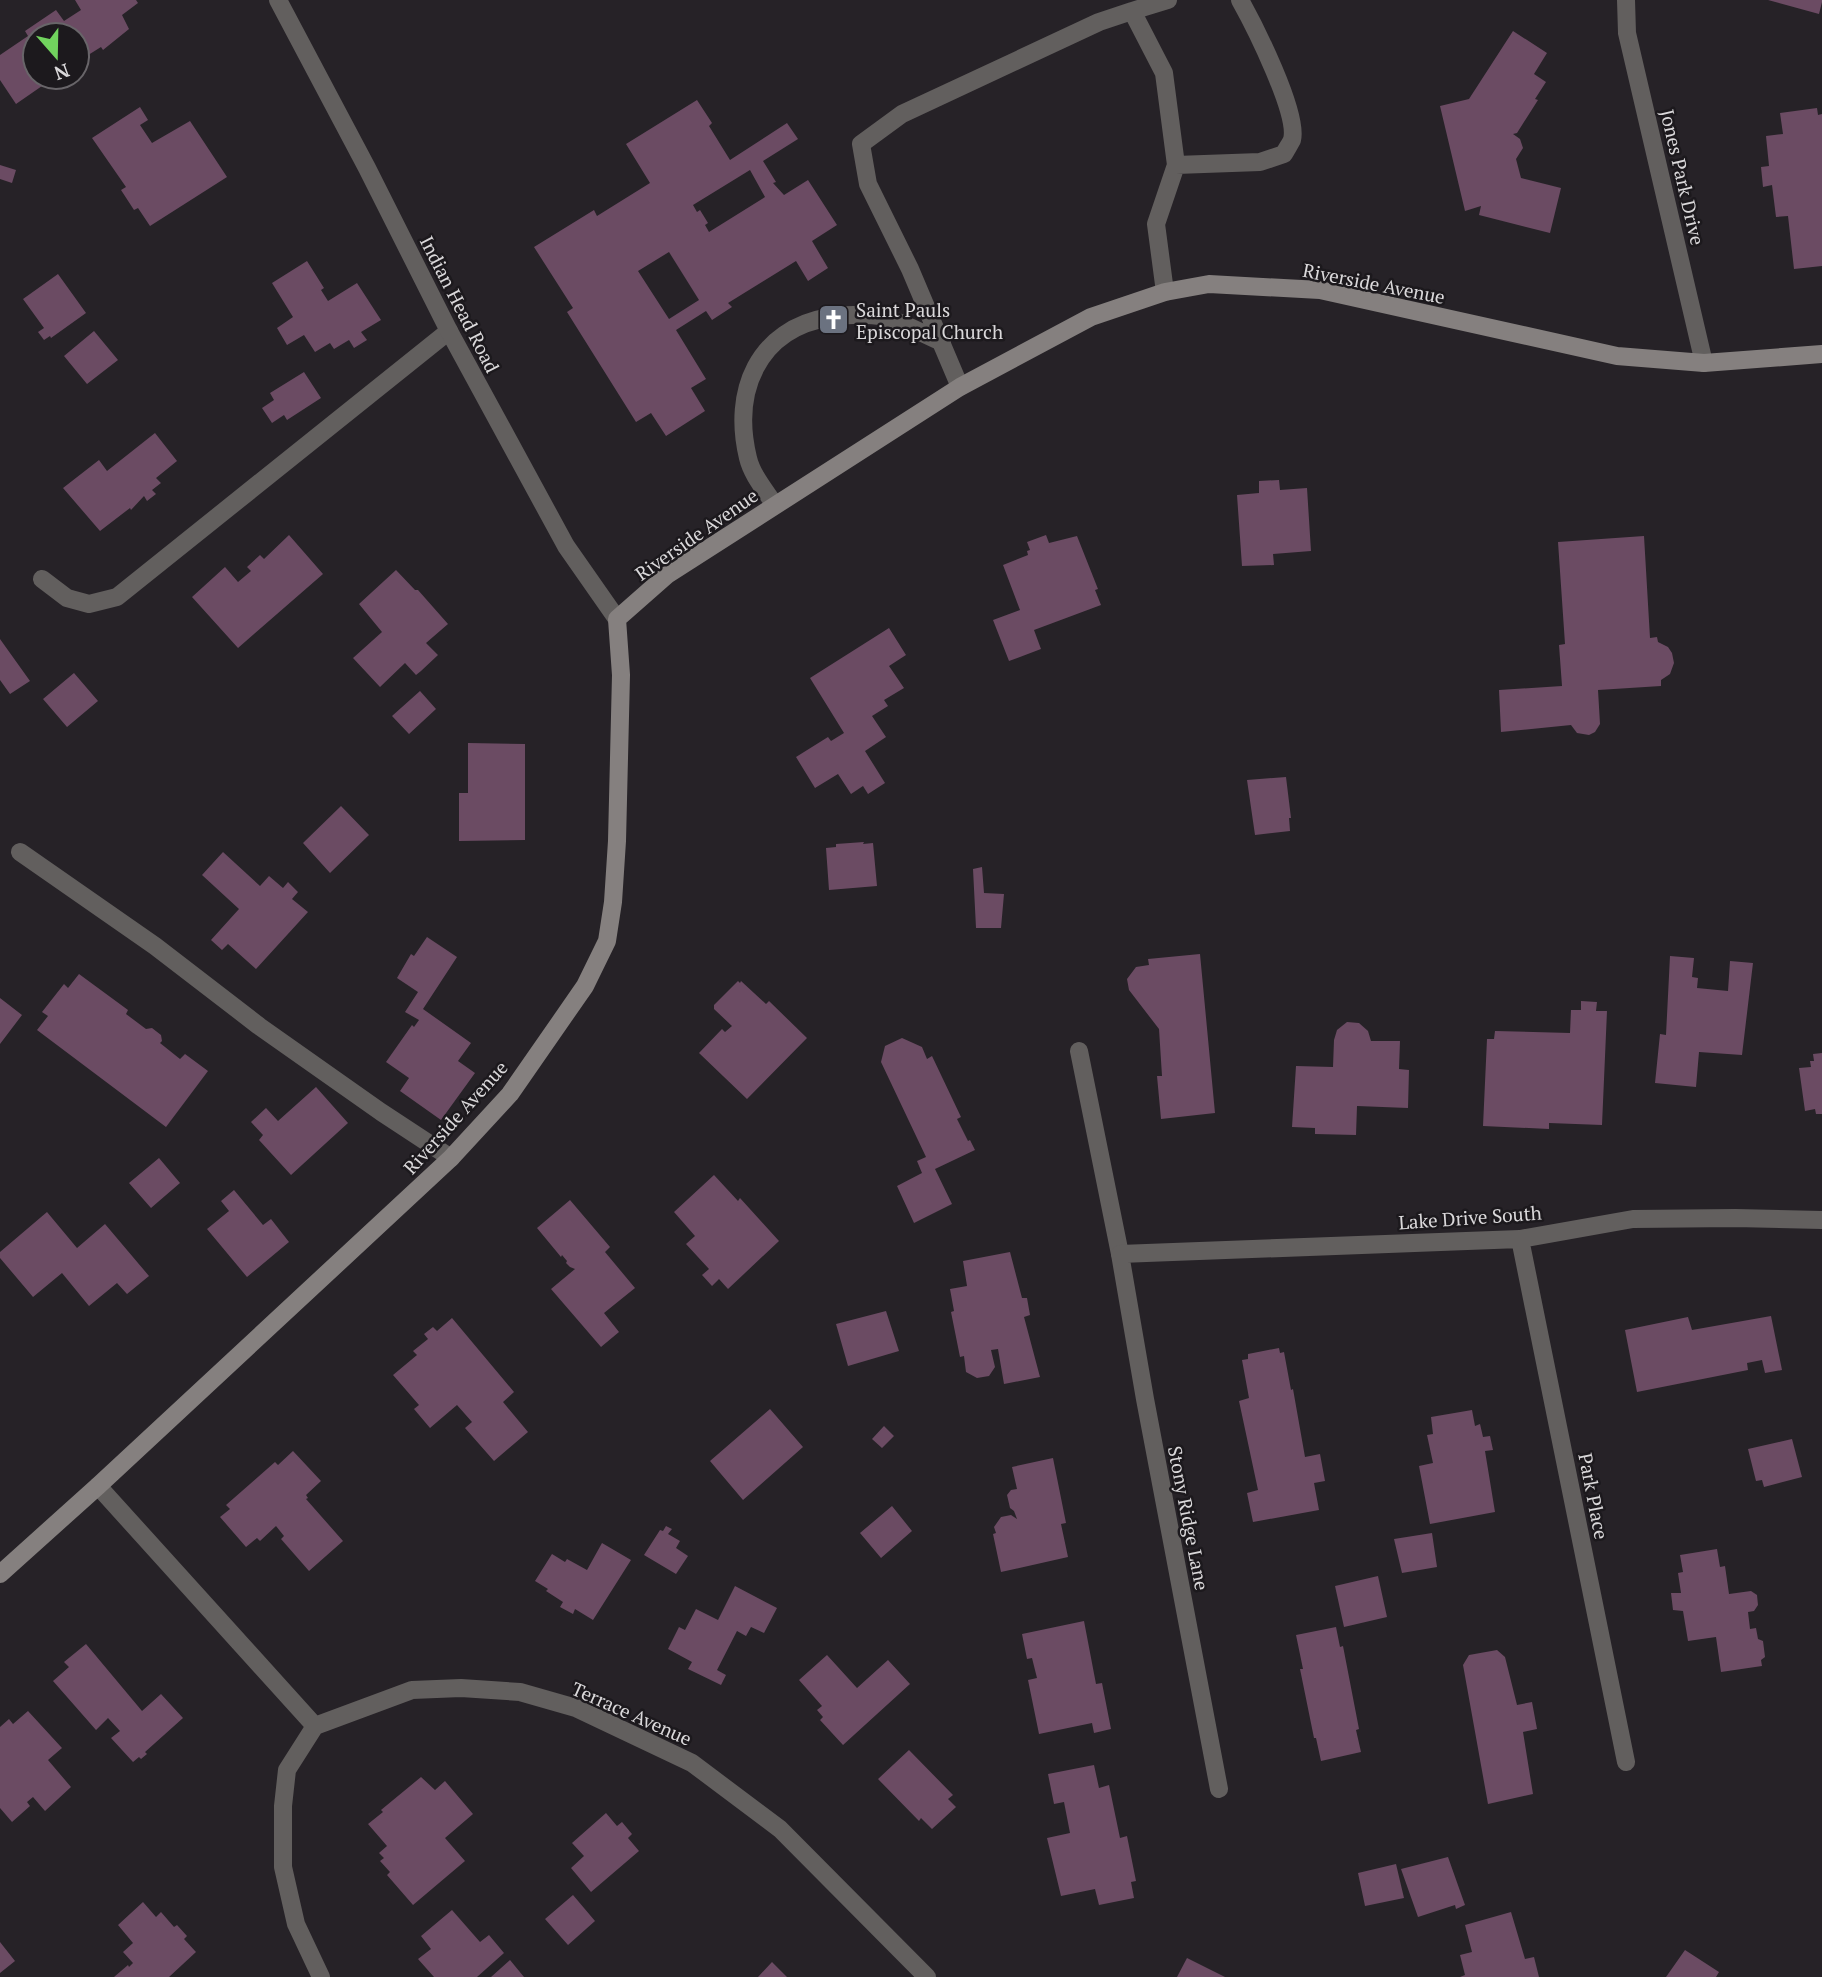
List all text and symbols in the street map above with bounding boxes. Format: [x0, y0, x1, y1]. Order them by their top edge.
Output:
north arrow [21, 21, 91, 91]
text: N [50, 58, 73, 87]
street label: Jones Park Drive [1655, 107, 1711, 247]
street label: Indian Head Road [415, 231, 505, 377]
street label: Riverside Avenue [1301, 257, 1447, 309]
place label: Saint Pauls Episcopal Church [856, 297, 1003, 344]
church icon: Saint Pauls Episcopal Church [816, 303, 850, 337]
street label: Riverside Avenue [630, 482, 762, 586]
street label: Riverside Avenue [397, 1055, 513, 1179]
street label: Lake Drive South [1398, 1200, 1542, 1234]
street label: Stony Ridge Lane [1163, 1444, 1215, 1592]
street label: Park Place [1573, 1451, 1615, 1541]
street label: Terrace Avenue [568, 1675, 696, 1751]

